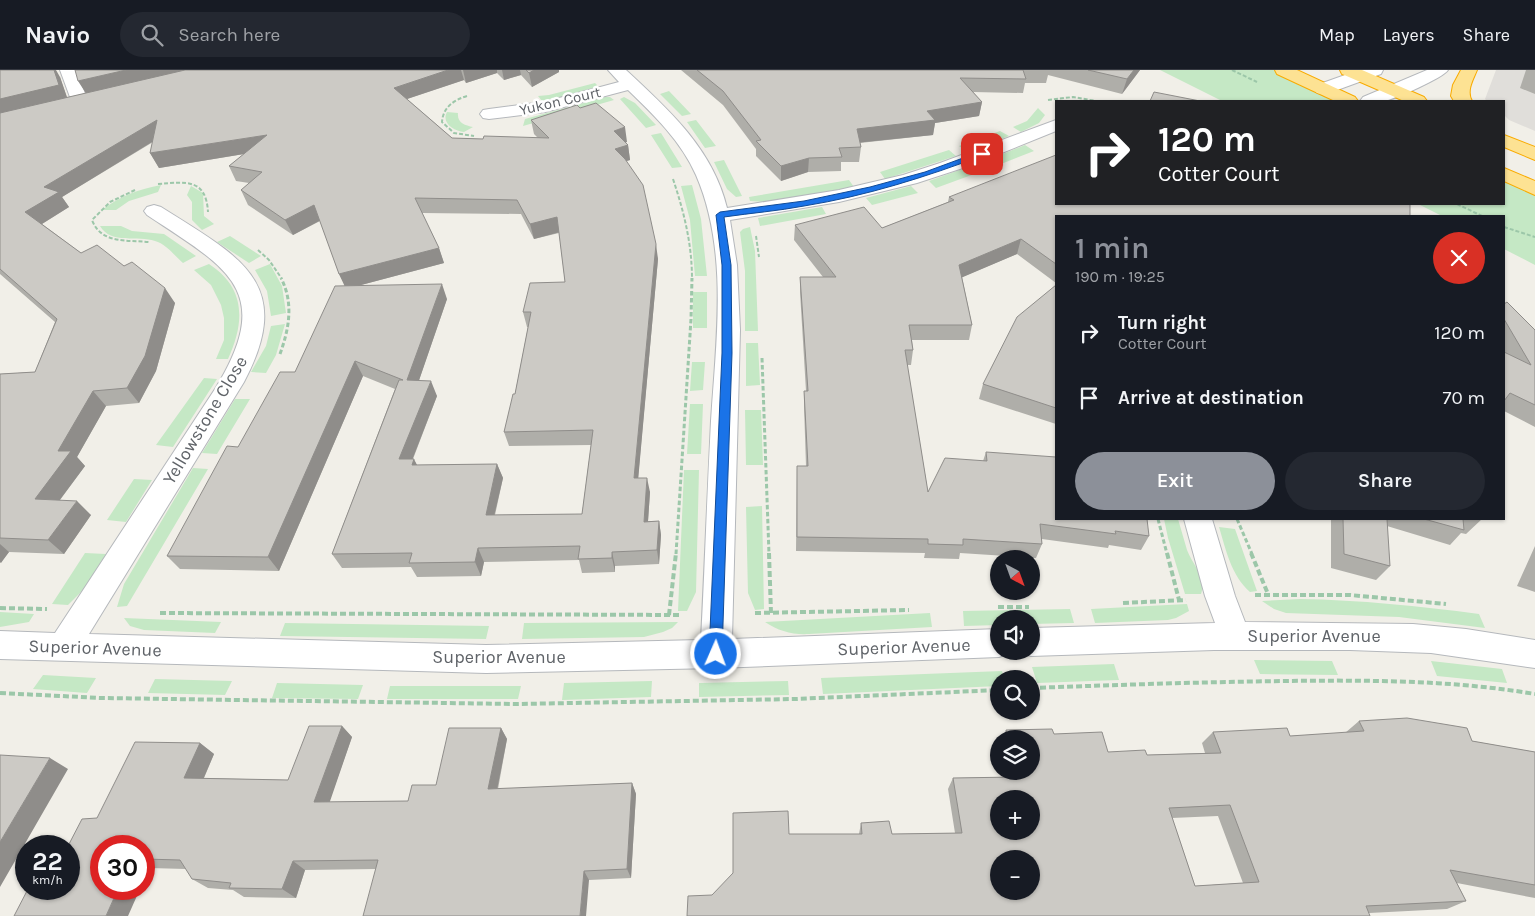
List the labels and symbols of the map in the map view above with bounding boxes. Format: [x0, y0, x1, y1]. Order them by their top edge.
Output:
street label: Yukon Court [517, 83, 603, 119]
pin [961, 133, 1003, 175]
street label: Yellowstone Close [158, 352, 252, 488]
north arrow [990, 550, 1040, 600]
street label: Superior Avenue [1247, 625, 1381, 647]
position arrow [689, 627, 741, 679]
street label: Superior Avenue [837, 634, 971, 660]
street label: Superior Avenue [28, 635, 162, 661]
street label: Superior Avenue [432, 646, 566, 668]
speed limit sign: 30 [90, 835, 155, 900]

